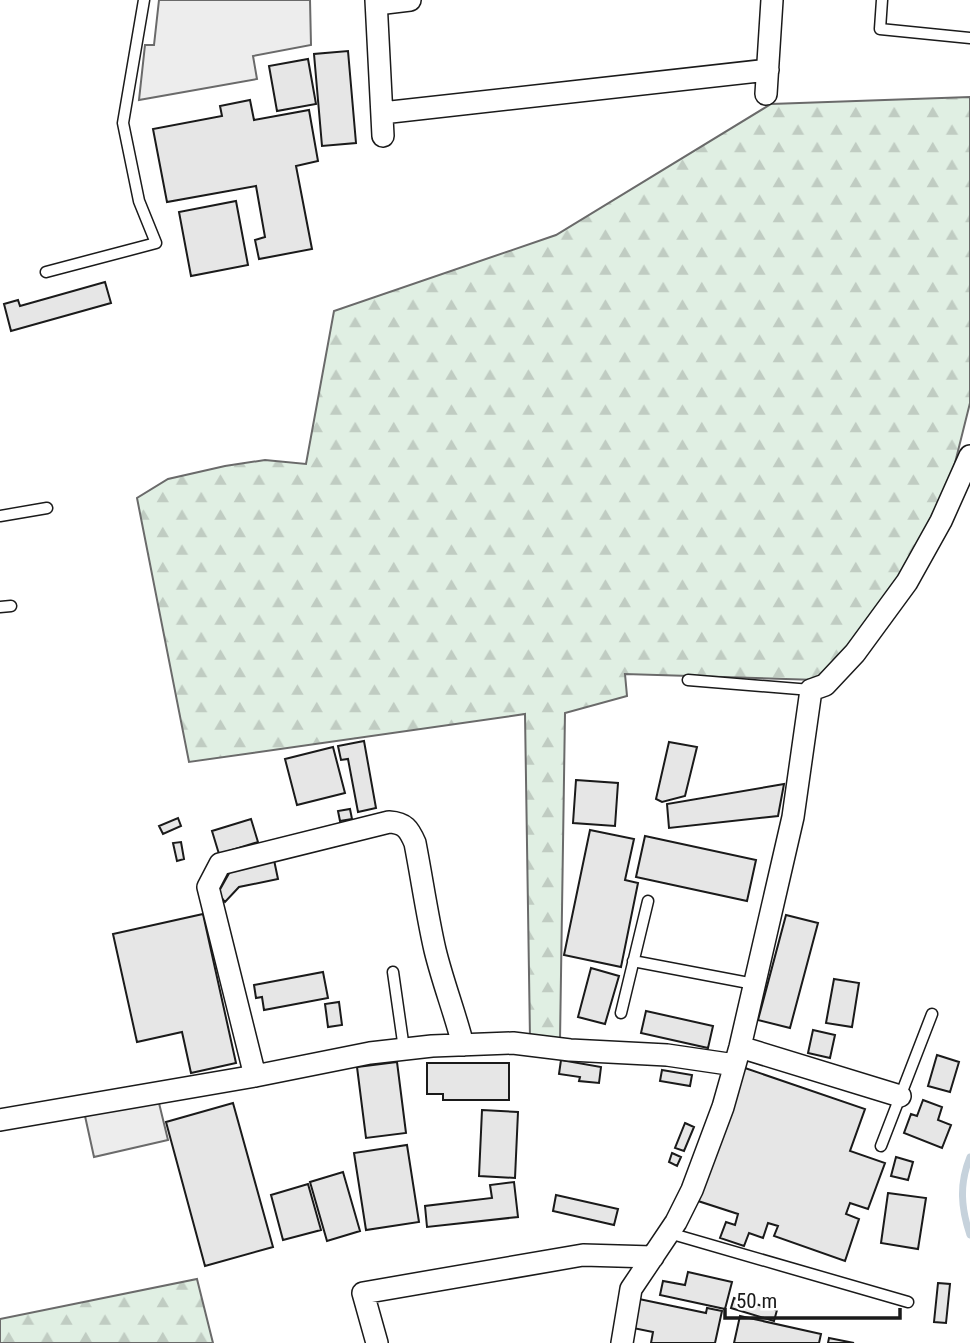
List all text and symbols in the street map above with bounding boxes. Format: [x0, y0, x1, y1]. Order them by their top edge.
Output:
scale bar [725, 1276, 900, 1320]
text: 50 m [736, 1289, 777, 1313]

